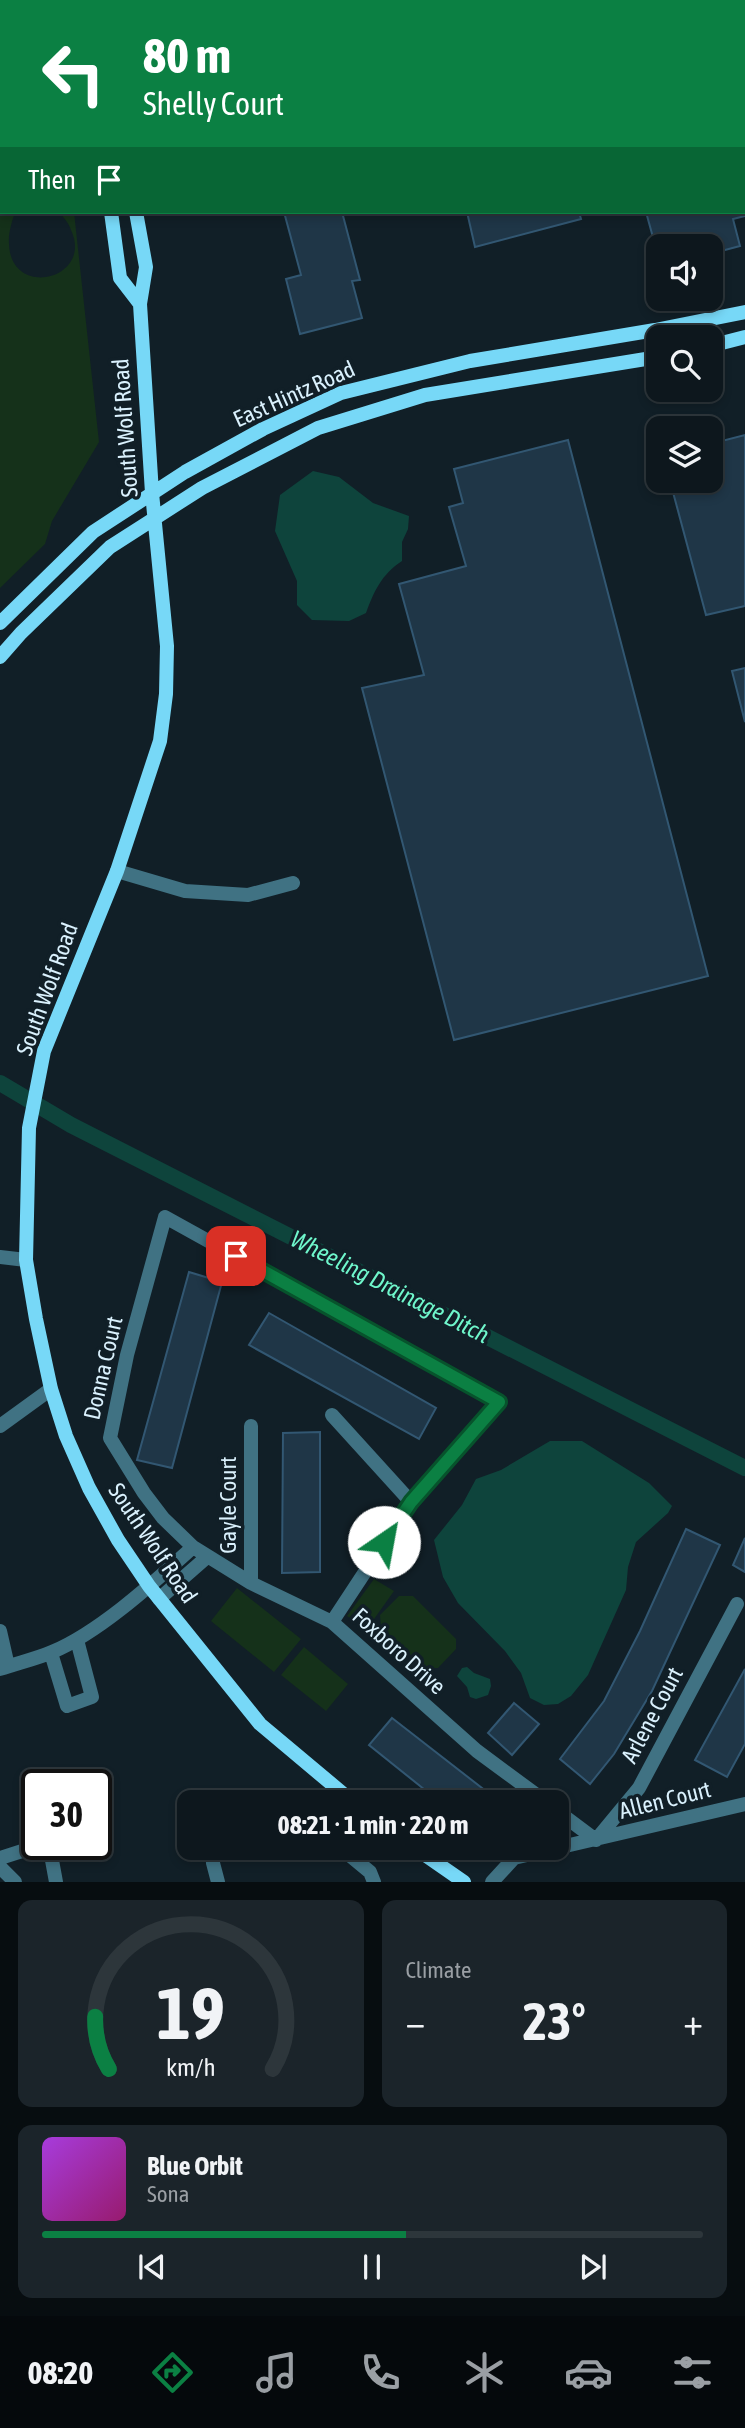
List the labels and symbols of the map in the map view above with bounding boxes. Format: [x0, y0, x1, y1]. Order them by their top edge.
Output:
street label: East Hintz Road [229, 356, 359, 432]
street label: South Wolf Road [107, 358, 143, 498]
street label: South Wolf Road [11, 919, 83, 1059]
water label: Wheeling Drainage Ditch [287, 1225, 494, 1348]
pin [206, 1226, 266, 1286]
street label: Donna Court [78, 1314, 128, 1422]
street label: Gayle Court [215, 1456, 241, 1554]
street label: South Wolf Road [103, 1478, 203, 1608]
position arrow [347, 1505, 421, 1579]
street label: Foxboro Drive [347, 1603, 451, 1699]
street label: Arlene Court [616, 1663, 688, 1767]
speed limit sign: 30 [21, 1769, 112, 1860]
street label: Allen Court [617, 1776, 713, 1824]

